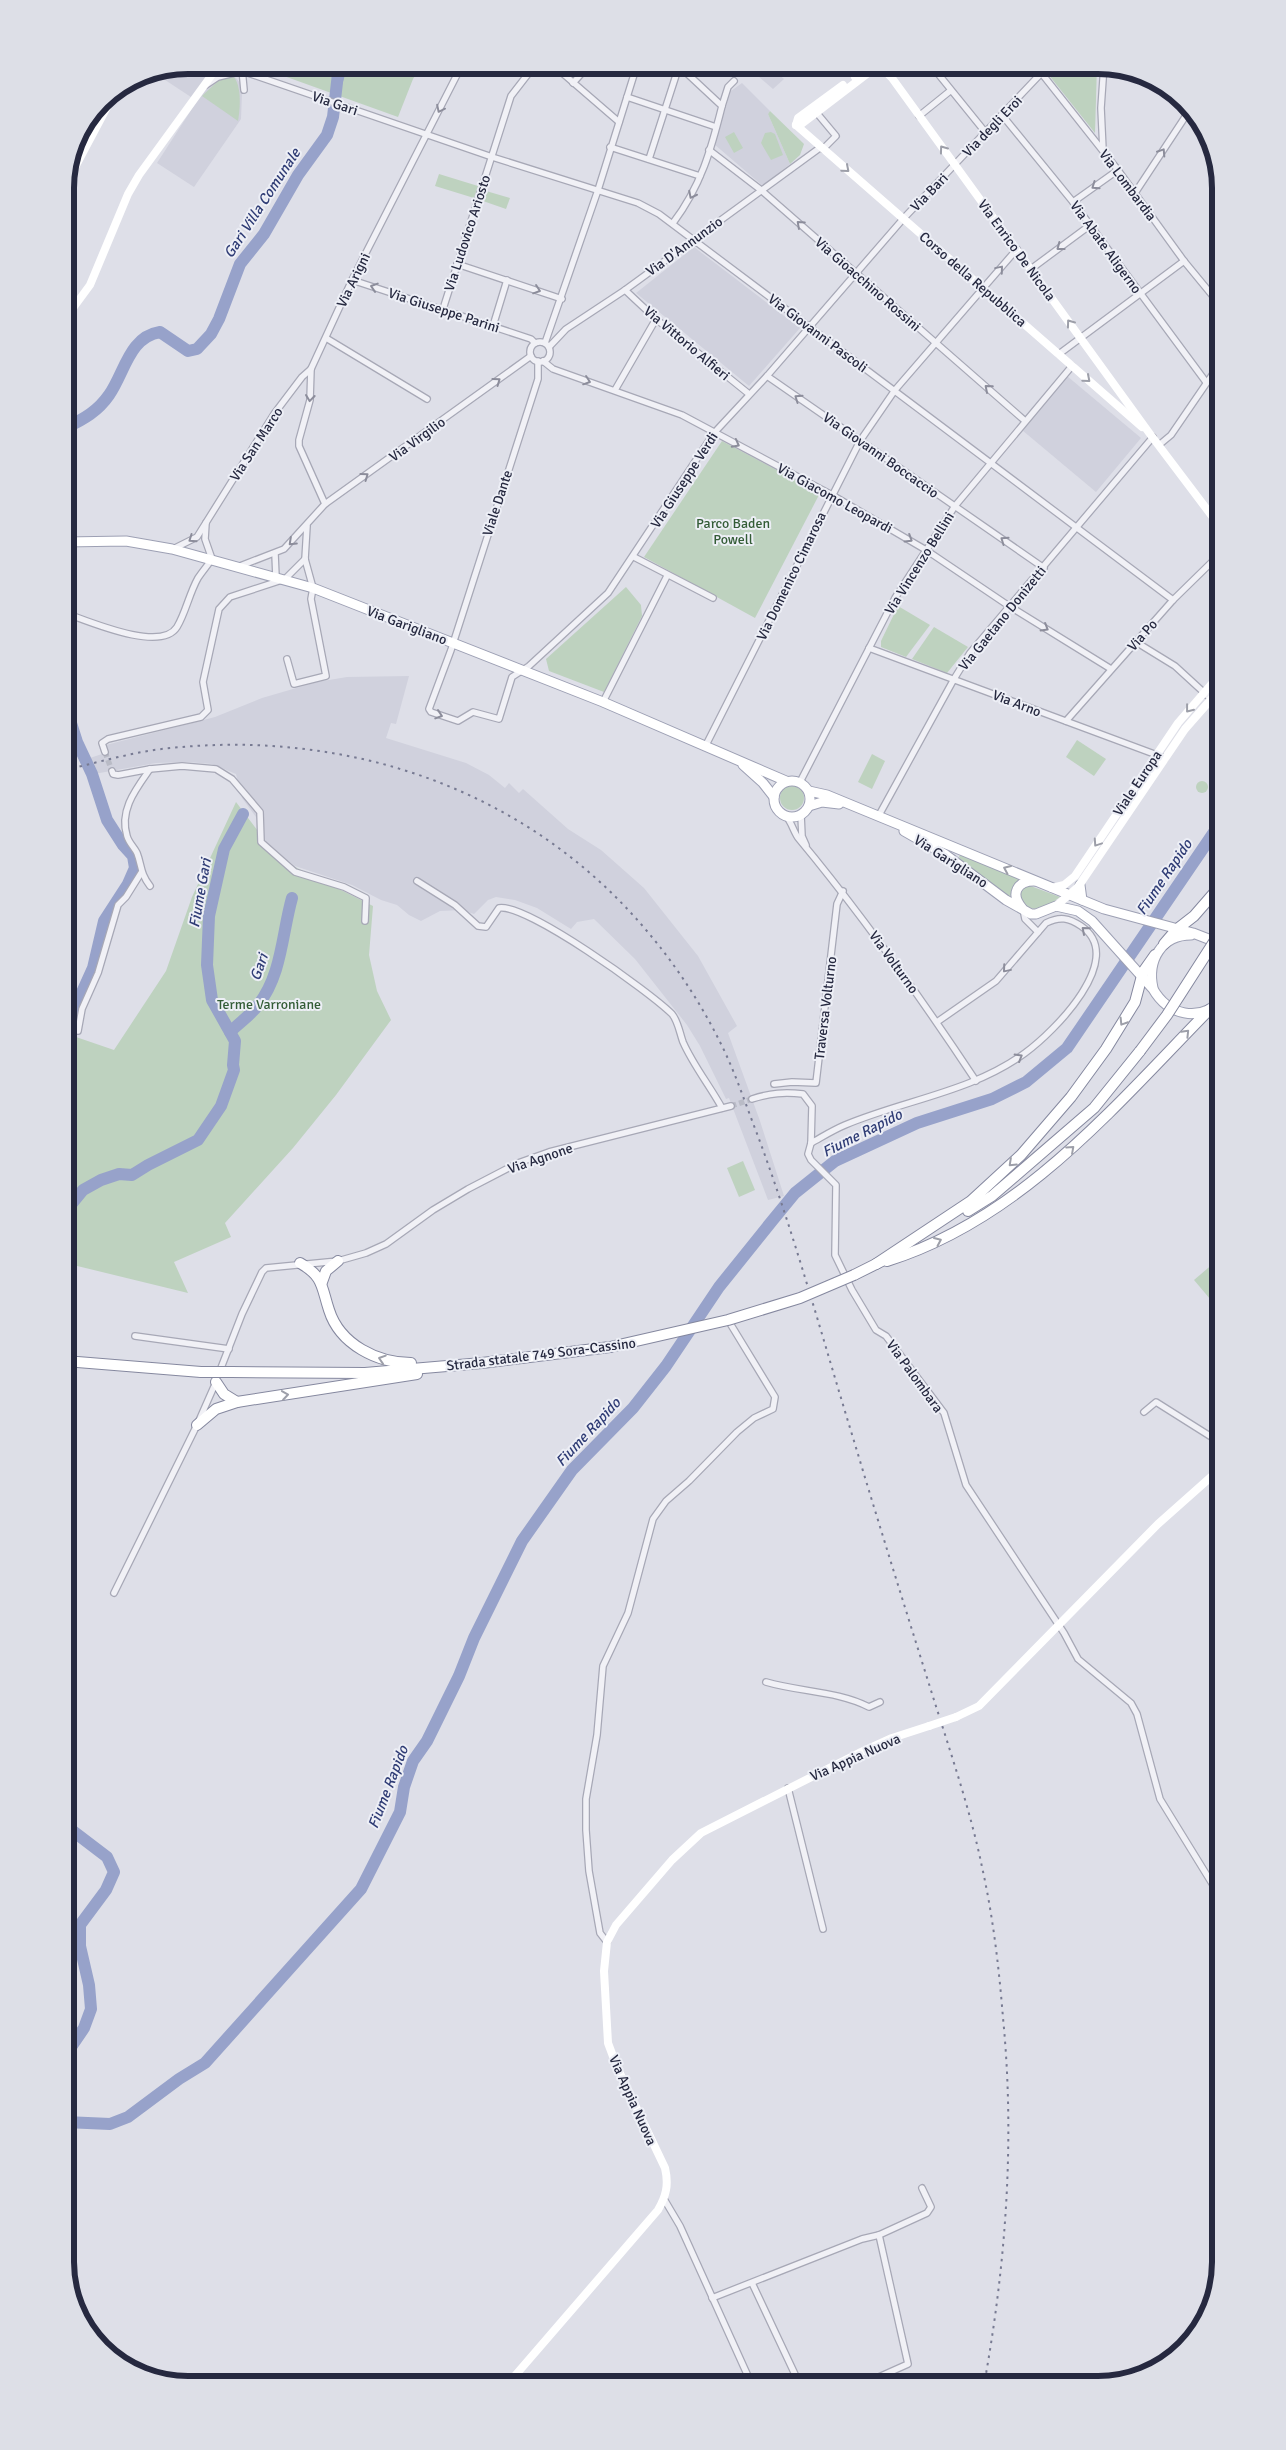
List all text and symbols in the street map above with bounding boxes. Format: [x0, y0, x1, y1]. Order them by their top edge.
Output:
street label: Via Gari [310, 88, 360, 119]
street label: Via degli Eroi [959, 92, 1026, 161]
one-way arrow [436, 104, 446, 113]
water label: Gari Villa Comunale [220, 144, 305, 261]
one-way arrow [941, 146, 949, 155]
street label: Via Lombardia [1095, 146, 1160, 224]
one-way arrow [1156, 148, 1165, 158]
one-way arrow [840, 163, 849, 171]
street label: Via Bari [907, 170, 952, 215]
street label: Via Ludovico Ariosto [441, 173, 494, 293]
one-way arrow [1092, 180, 1101, 189]
one-way arrow [688, 190, 698, 199]
street label: Via Enrico De Nicola [974, 196, 1059, 304]
street label: Via Abate Aligerno [1066, 198, 1145, 297]
street label: Via D'Annunzio [643, 213, 726, 280]
one-way arrow [796, 220, 805, 229]
street label: Corso della Repubblica [916, 228, 1030, 331]
street label: Via Gioacchino Rossini [811, 234, 924, 335]
one-way arrow [1057, 242, 1066, 250]
street label: Via Arigni [333, 250, 374, 310]
one-way arrow [994, 266, 1003, 275]
one-way arrow [370, 283, 378, 293]
street label: Via Giuseppe Parini [386, 284, 502, 336]
one-way arrow [532, 284, 541, 294]
street label: Via Giovanni Pascoli [765, 290, 871, 376]
street label: Via Vittorio Alfieri [640, 302, 733, 384]
one-way arrow [1067, 319, 1076, 329]
one-way arrow [1081, 373, 1090, 382]
one-way arrow [582, 375, 591, 385]
one-way arrow [491, 378, 501, 387]
one-way arrow [984, 385, 993, 394]
one-way arrow [305, 395, 316, 403]
one-way arrow [795, 395, 804, 404]
street label: Via San Marco [226, 404, 287, 484]
street label: Via Giovanni Boccaccio [819, 409, 942, 502]
street label: Via Virgilio [386, 413, 449, 465]
street label: Via Giuseppe Verdi [647, 429, 722, 531]
one-way arrow [731, 438, 740, 448]
street label: Via Giacomo Leopardi [774, 460, 895, 537]
street label: Viale Dante [479, 468, 516, 538]
one-way arrow [359, 473, 369, 482]
street label: Via Domenico Cimarosa [753, 509, 830, 643]
street label: Via Vincenzo Bellini [881, 509, 958, 618]
park label: Parco Baden Powell [696, 515, 770, 548]
one-way arrow [188, 533, 198, 542]
one-way arrow [904, 533, 913, 543]
one-way arrow [289, 536, 298, 545]
one-way arrow [1000, 537, 1010, 546]
street label: Via Gaetano Donizetti [955, 563, 1050, 674]
street label: Via Garigliano [364, 602, 449, 649]
street label: Via Po [1124, 616, 1161, 655]
one-way arrow [1039, 622, 1048, 632]
street label: Via Arno [990, 686, 1044, 720]
one-way arrow [1186, 703, 1194, 712]
one-way arrow [434, 709, 443, 719]
street label: Viale Europa [1109, 747, 1165, 819]
street label: Via Garigliano [911, 831, 991, 892]
water label: Fiume Rapido [1132, 835, 1196, 918]
one-way arrow [1094, 837, 1103, 847]
water label: Fiume Gari [185, 855, 215, 929]
one-way arrow [1003, 865, 1012, 876]
one-way arrow [1081, 926, 1090, 935]
street label: Via Volturno [865, 928, 922, 997]
water label: Gari [246, 949, 273, 983]
street label: Traversa Volturno [811, 955, 840, 1061]
one-way arrow [1003, 964, 1012, 973]
park label: Terme Varroniane [217, 996, 321, 1013]
one-way arrow [1119, 1016, 1129, 1025]
one-way arrow [1180, 1030, 1189, 1039]
one-way arrow [1013, 1053, 1022, 1063]
water label: Fiume Rapido [819, 1105, 906, 1161]
street label: Via Agnone [506, 1139, 575, 1177]
one-way arrow [1066, 1146, 1075, 1155]
one-way arrow [1009, 1157, 1018, 1166]
one-way arrow [933, 1237, 942, 1247]
street label: Strada statale 749 Sora-Cassino [445, 1334, 637, 1375]
street label: Via Palombara [883, 1337, 947, 1416]
one-way arrow [378, 1355, 386, 1365]
one-way arrow [281, 1390, 289, 1401]
water label: Fiume Rapido [552, 1393, 625, 1470]
street label: Via Appia Nuova [807, 1730, 903, 1785]
water label: Fiume Rapido [364, 1742, 412, 1831]
street label: Via Appia Nuova [605, 2052, 660, 2148]

